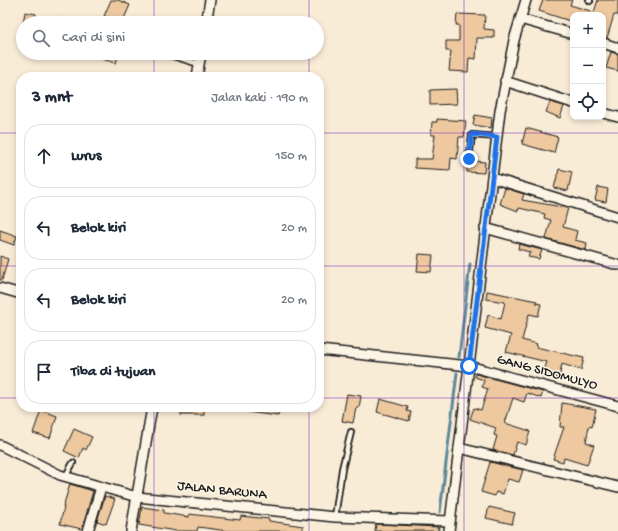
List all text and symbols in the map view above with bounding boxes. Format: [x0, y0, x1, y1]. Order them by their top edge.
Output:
map controls [570, 12, 606, 120]
button: + [570, 12, 606, 48]
search box [16, 16, 324, 60]
icon: search [30, 27, 52, 49]
text: Cari di sini [62, 29, 125, 47]
button: − [570, 48, 606, 84]
button: locate [570, 84, 606, 120]
text: 3 mnt [32, 88, 72, 108]
text: Jalan kaki · 190 m [211, 91, 308, 106]
icon: ahead [33, 145, 55, 167]
text: Lurus [71, 147, 101, 165]
text: 150 m [275, 149, 307, 164]
route end [460, 150, 478, 168]
icon: left [33, 217, 55, 239]
text: Belok kiri [71, 219, 126, 237]
text: 20 m [281, 221, 307, 236]
icon: left [33, 289, 55, 311]
text: Belok kiri [71, 291, 126, 309]
text: 20 m [281, 293, 307, 308]
street label: GANG SIDOMULYO [495, 351, 600, 395]
route start [460, 357, 478, 375]
icon: arrive [33, 361, 55, 383]
text: Tiba di tujuan [71, 363, 155, 381]
street label: JALAN BARUNA [176, 478, 268, 504]

